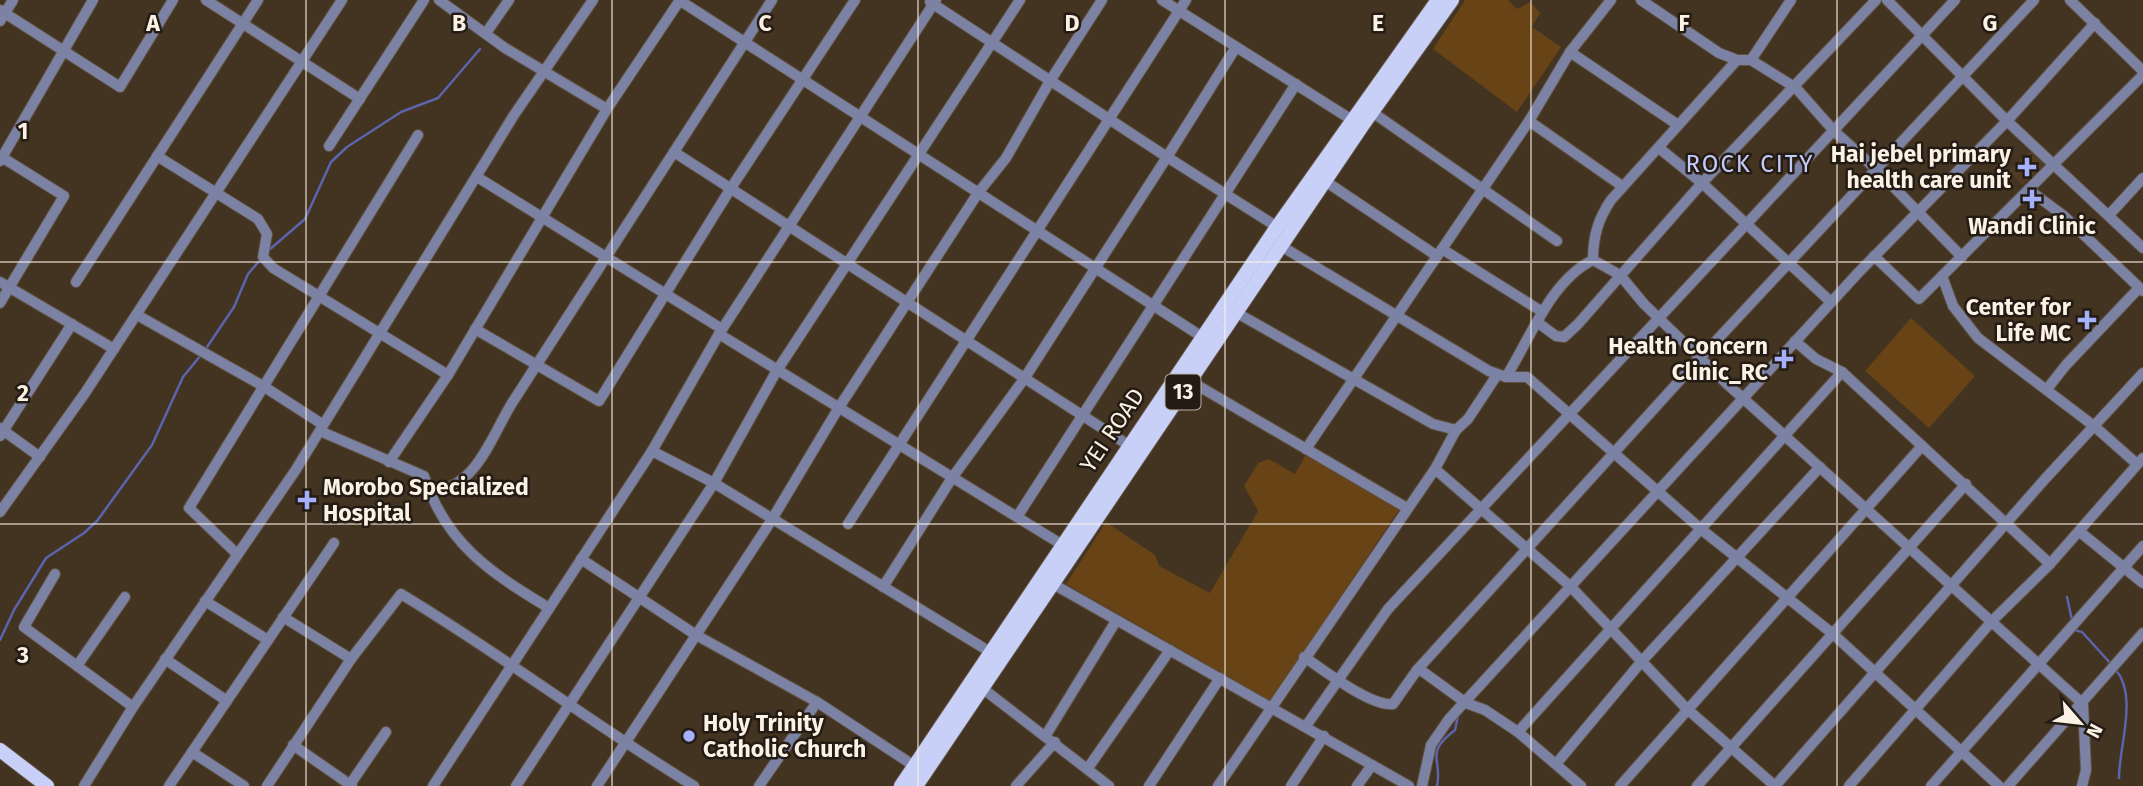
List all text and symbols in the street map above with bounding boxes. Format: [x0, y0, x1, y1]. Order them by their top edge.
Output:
text: A [145, 9, 160, 37]
text: B [452, 9, 466, 37]
text: C [758, 9, 772, 37]
text: D [1065, 9, 1080, 37]
text: E [1372, 9, 1384, 37]
text: F [1678, 9, 1690, 37]
text: G [1983, 9, 1997, 37]
text: 1 [18, 117, 28, 145]
place label: Hai jebel primary health care unit [1831, 140, 2012, 194]
district label: ROCK CITY [1686, 150, 1814, 178]
marker: Hai jebel primary health care unit [2017, 157, 2037, 177]
marker: Wandi Clinic [2022, 189, 2042, 209]
place label: Wandi Clinic [1968, 212, 2096, 240]
place label: Center for Life MC [1966, 293, 2072, 347]
marker: Center for Life MC [2077, 310, 2097, 330]
place label: Health Concern Clinic_RC [1608, 332, 1769, 386]
marker: Health Concern Clinic_RC [1774, 349, 1794, 369]
road number: 13 [1166, 374, 1200, 410]
text: 2 [17, 379, 29, 407]
street label: YEI ROAD [1074, 383, 1150, 477]
place label: Morobo Specialized Hospital [323, 473, 529, 527]
marker: Morobo Specialized Hospital [297, 490, 317, 510]
text: 3 [16, 641, 29, 669]
north arrow [2045, 688, 2115, 758]
place label: Holy Trinity Catholic Church [703, 709, 866, 763]
text: N [2081, 720, 2108, 742]
marker: Holy Trinity Catholic Church [681, 728, 697, 744]

